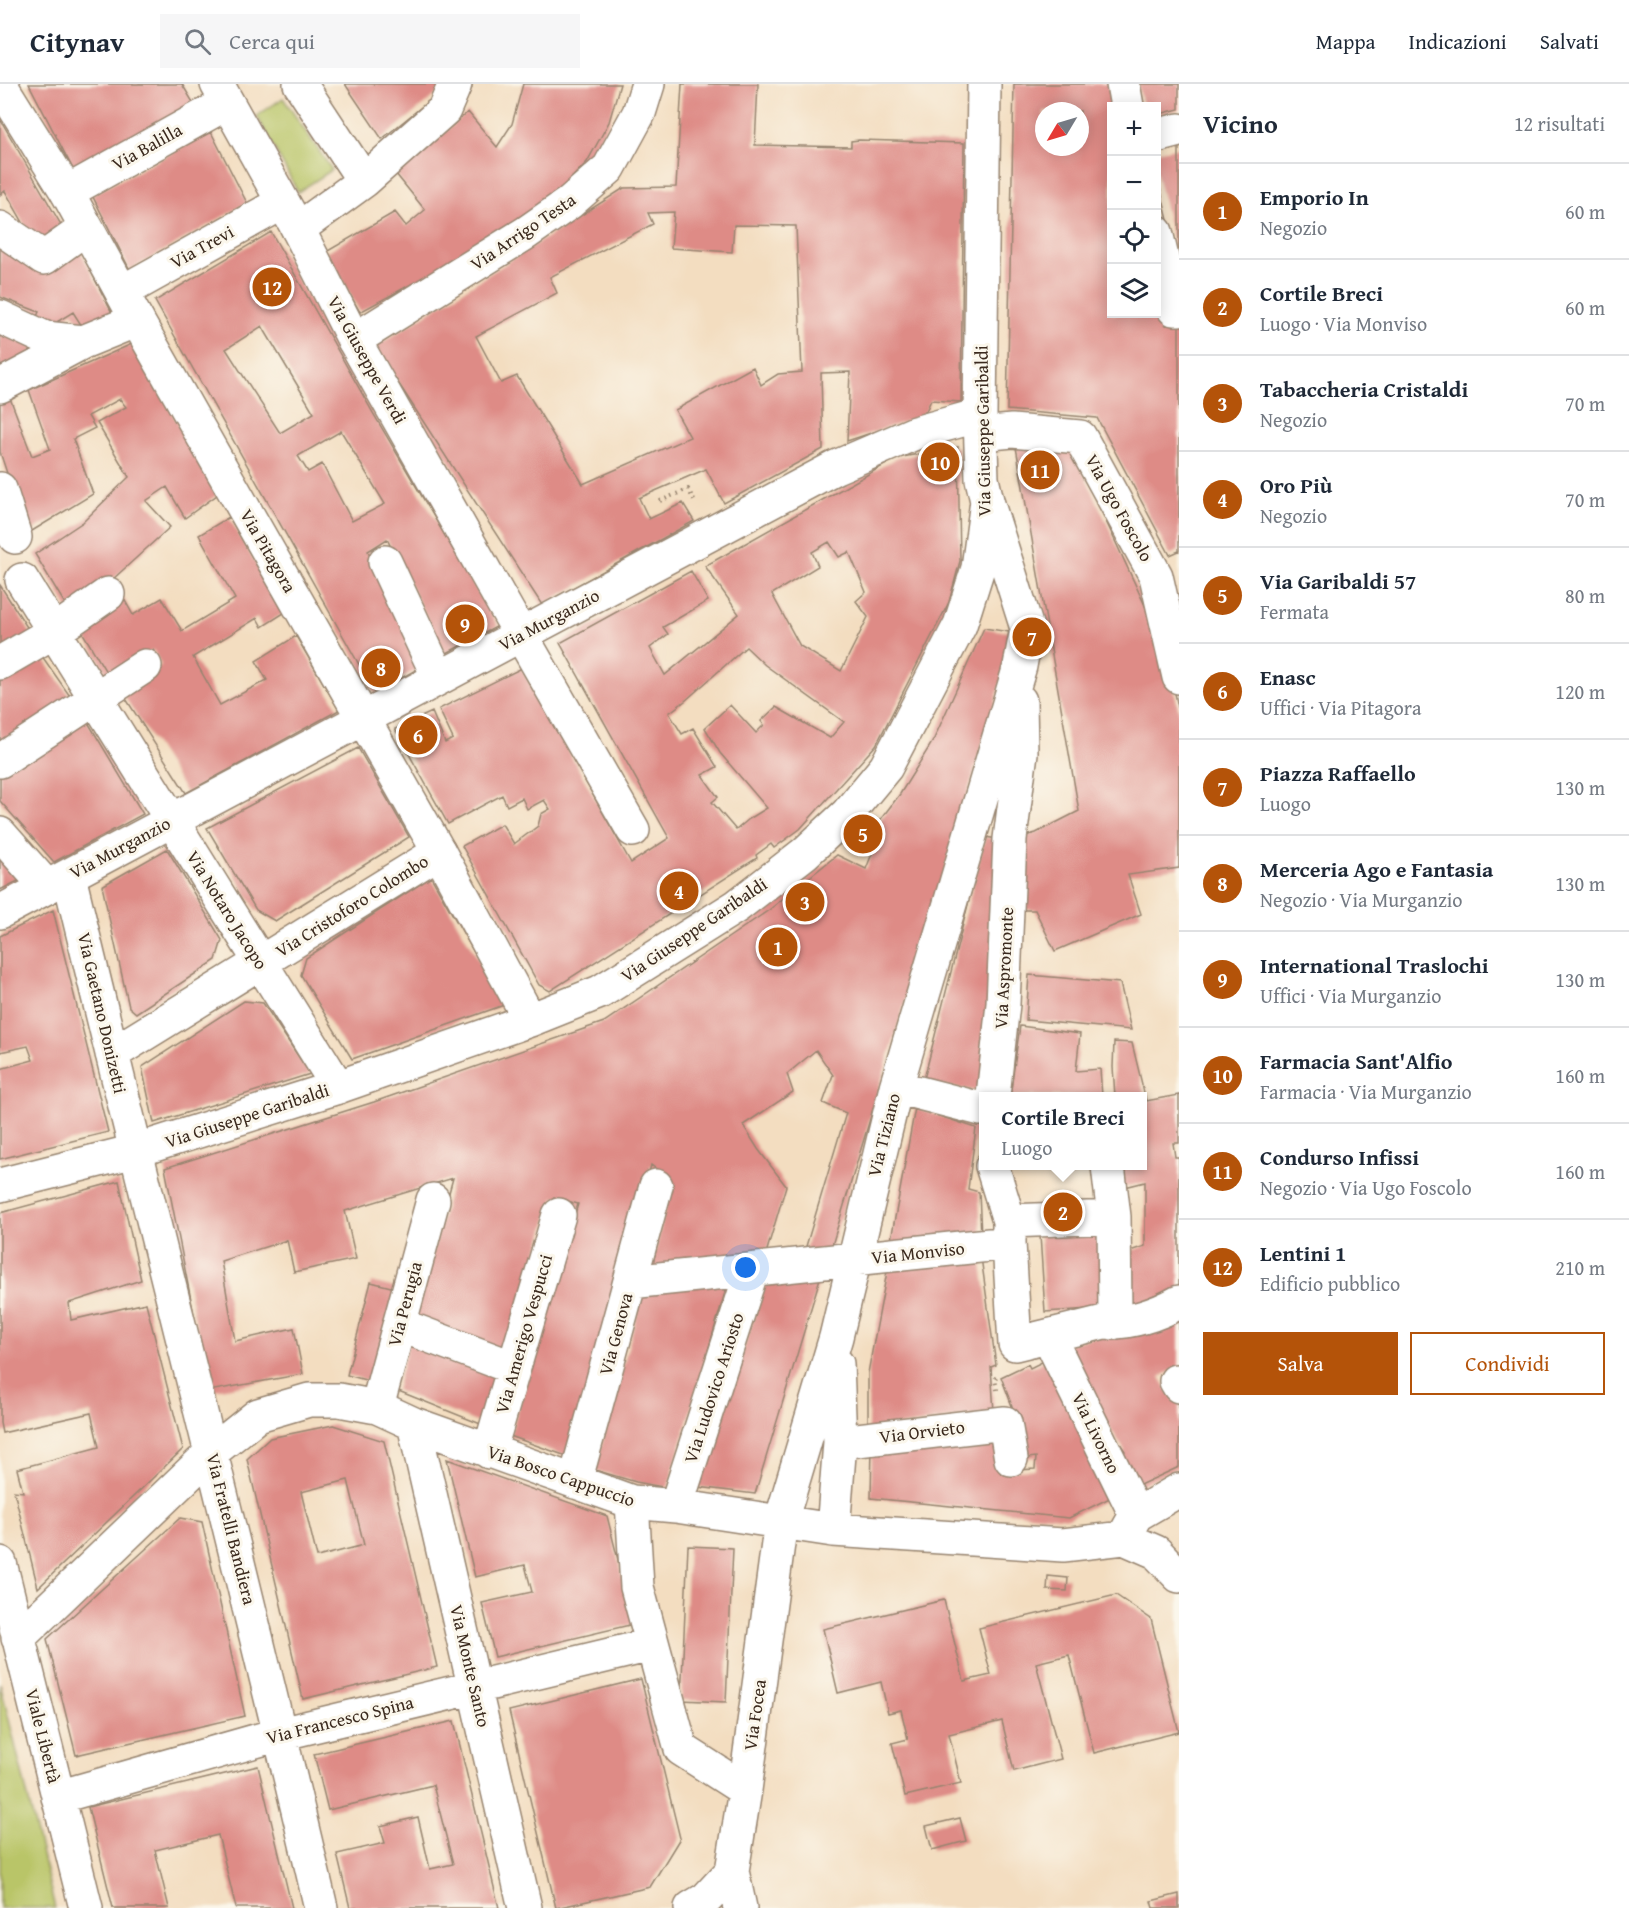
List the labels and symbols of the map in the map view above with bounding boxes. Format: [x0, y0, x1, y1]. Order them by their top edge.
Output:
north arrow [1035, 102, 1089, 156]
street label: Via Balilla [107, 116, 187, 177]
street label: Via Arrigo Testa [465, 186, 581, 277]
street label: Via Trevi [165, 218, 238, 275]
pin: 12 [252, 264, 292, 310]
street label: Via Giuseppe Verdi [321, 291, 414, 429]
street label: Via Giuseppe Garibaldi [968, 345, 997, 517]
pin: 10 [920, 440, 960, 484]
pin: 11 [1020, 448, 1060, 492]
street label: Via Ugo Foscolo [1079, 449, 1160, 566]
street label: Via Pitagora [234, 504, 304, 598]
street label: Via Murganzio [493, 582, 604, 658]
pin: 9 [446, 602, 484, 646]
pin: 7 [1012, 614, 1052, 660]
pin: 8 [362, 646, 400, 690]
pin: 6 [398, 712, 438, 758]
street label: Via Murganzio [64, 810, 175, 886]
pin: 5 [844, 812, 882, 856]
street label: Via Notaro Jacopo [180, 845, 275, 974]
street label: Via Cristoforo Colombo [270, 848, 433, 964]
pin: 4 [660, 868, 698, 914]
street label: Via Giuseppe Garibaldi [615, 871, 772, 989]
pin: 3 [786, 880, 824, 924]
street label: Via Aspromonte [987, 906, 1020, 1030]
pin: 1 [758, 924, 798, 970]
street label: Via Gaetano Donizetti [71, 930, 134, 1096]
street label: Via Giuseppe Garibaldi [161, 1076, 332, 1155]
street label: Via Tiziano [860, 1090, 907, 1179]
pin: 2 [1044, 1190, 1082, 1234]
street label: Via Monviso [870, 1234, 966, 1271]
street label: Via Amerigo Vespucci [488, 1251, 559, 1417]
your location [731, 1253, 760, 1282]
street label: Via Perugia [380, 1258, 429, 1349]
street label: Via Genova [592, 1289, 640, 1378]
street label: Via Ludovico Ariosto [676, 1309, 751, 1467]
street label: Via Livorno [1065, 1387, 1128, 1478]
street label: Via Orvieto [878, 1413, 966, 1450]
street label: Via Bosco Cappuccio [484, 1438, 639, 1513]
street label: Via Fratelli Bandiera [200, 1450, 264, 1608]
street label: Via Monte Santo [443, 1602, 498, 1730]
street label: Via Focea [736, 1677, 773, 1752]
street label: Viale Libertà [19, 1686, 68, 1787]
street label: Via Francesco Spina [263, 1688, 417, 1751]

